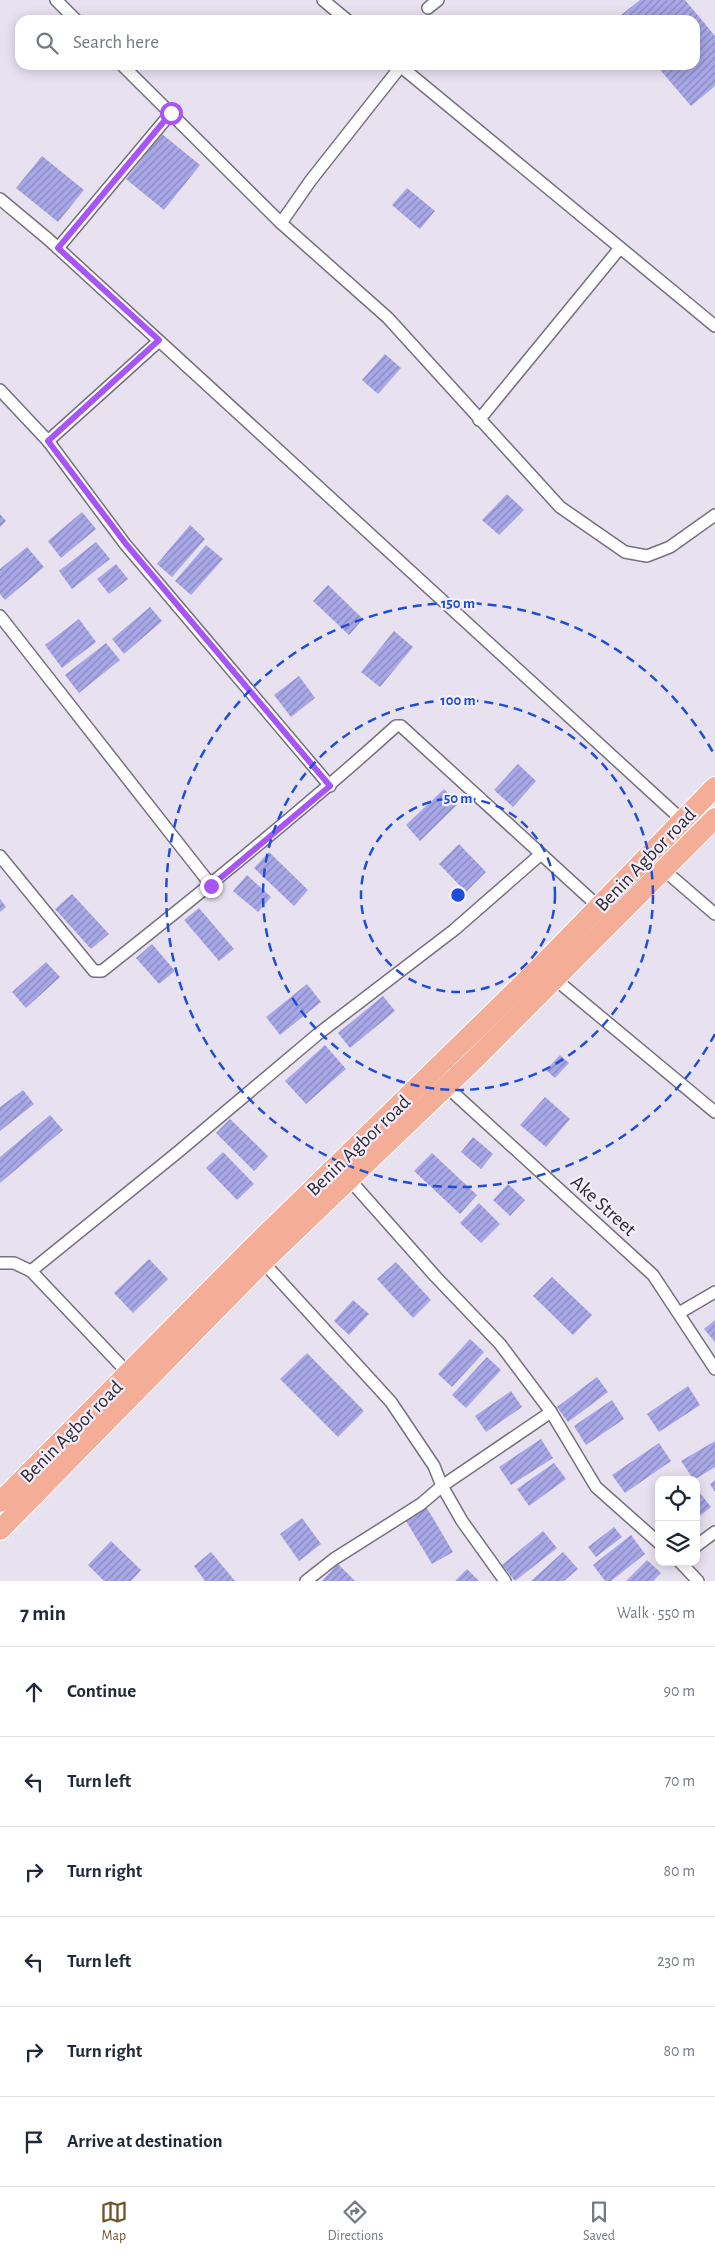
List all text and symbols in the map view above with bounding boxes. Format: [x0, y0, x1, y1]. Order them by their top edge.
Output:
search box [15, 15, 700, 70]
icon: search [33, 29, 61, 57]
text: Search here [73, 33, 159, 52]
route start [160, 102, 183, 125]
text: 150 m [441, 596, 475, 611]
text: 100 m [440, 693, 476, 708]
text: 50 m [444, 791, 472, 806]
street label: Benin Agbor road [592, 804, 700, 915]
route end [200, 875, 223, 898]
centre of rings [449, 886, 467, 904]
street label: Benin Agbor road [303, 1092, 414, 1200]
street label: Ake Street [567, 1172, 640, 1240]
street label: Benin Agbor road [17, 1377, 127, 1487]
map controls [655, 1476, 700, 1566]
button: locate [655, 1476, 700, 1521]
button: layers [655, 1521, 700, 1566]
text: 7 min [20, 1603, 66, 1624]
text: Walk · 550 m [617, 1605, 695, 1621]
icon: ahead [20, 1678, 48, 1706]
text: Continue [67, 1682, 136, 1701]
text: 90 m [664, 1683, 695, 1699]
icon: left [20, 1768, 48, 1796]
text: Turn left [67, 1772, 131, 1791]
text: 70 m [664, 1773, 695, 1789]
icon: right [20, 1858, 48, 1886]
text: Turn right [67, 1862, 142, 1881]
text: 80 m [664, 1863, 695, 1879]
icon: left [20, 1948, 48, 1976]
text: Turn left [67, 1952, 131, 1971]
text: 230 m [657, 1953, 695, 1969]
icon: right [20, 2038, 48, 2066]
text: Turn right [67, 2042, 142, 2061]
text: 80 m [664, 2043, 695, 2059]
icon: arrive [20, 2128, 48, 2156]
text: Arrive at destination [67, 2132, 223, 2151]
tab: Map [100, 2198, 128, 2245]
tab: Directions [328, 2198, 383, 2245]
tab: Saved [583, 2198, 615, 2245]

